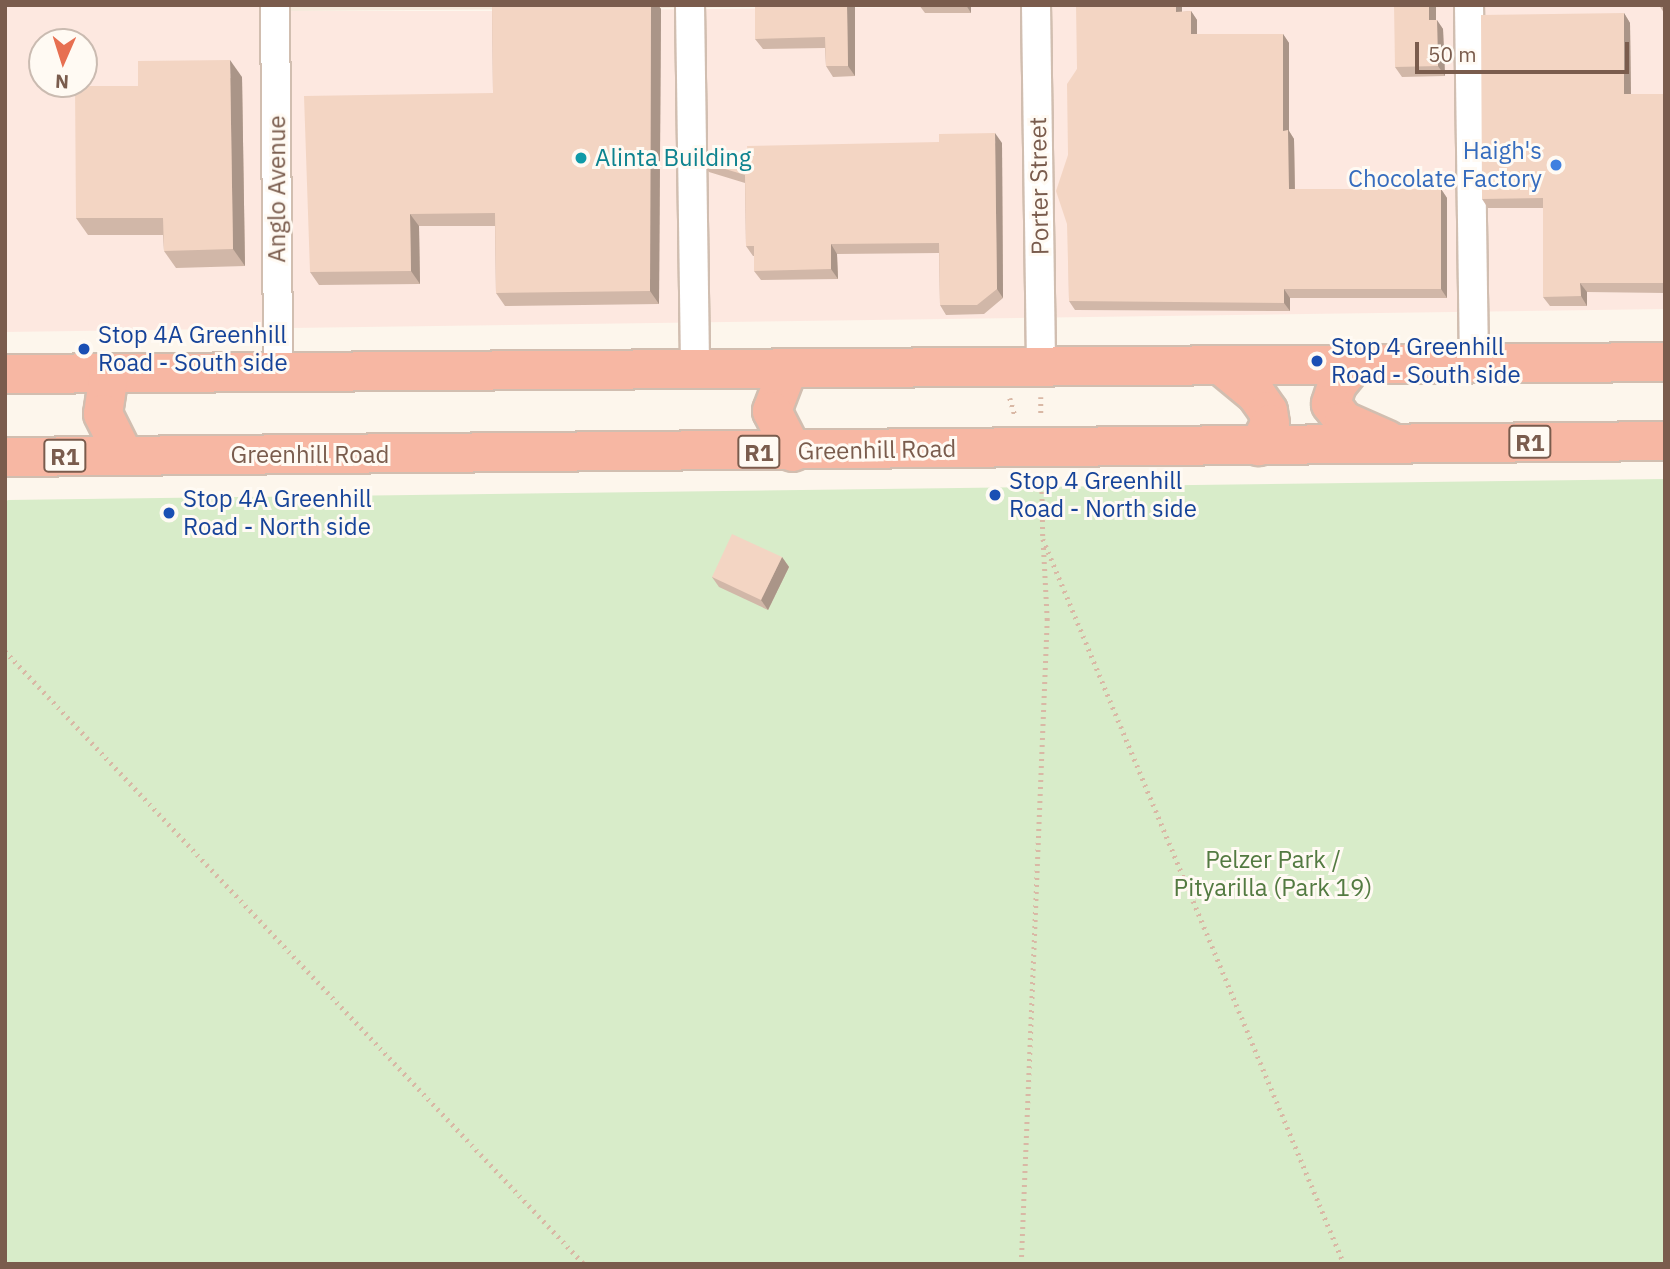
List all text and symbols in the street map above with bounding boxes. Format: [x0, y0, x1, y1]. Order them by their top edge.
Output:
north arrow [28, 28, 98, 98]
scale bar [1418, 28, 1632, 72]
text: 50 m [1428, 40, 1477, 68]
text: N [55, 70, 70, 94]
street label: Anglo Avenue [263, 115, 291, 263]
street label: Porter Street [1023, 117, 1055, 255]
place label: Haigh's Chocolate Factory [1348, 137, 1542, 193]
place label: Alinta Building [595, 144, 752, 172]
marker: Alinta Building [573, 150, 589, 166]
marker: Haigh's Chocolate Factory [1548, 157, 1564, 173]
place label: Stop 4A Greenhill Road - South side [98, 321, 288, 377]
place label: Stop 4 Greenhill Road - South side [1331, 333, 1521, 389]
marker: Stop 4A Greenhill Road - South side [76, 341, 92, 357]
marker: Stop 4 Greenhill Road - South side [1309, 353, 1325, 369]
road number: R1 [1507, 422, 1553, 462]
road number: R1 [736, 432, 782, 472]
street label: Greenhill Road [797, 434, 957, 466]
road number: R1 [42, 436, 88, 476]
street label: Greenhill Road [231, 441, 389, 469]
place label: Stop 4 Greenhill Road - North side [1009, 467, 1197, 523]
place label: Stop 4A Greenhill Road - North side [183, 485, 372, 541]
marker: Stop 4 Greenhill Road - North side [987, 487, 1003, 503]
marker: Stop 4A Greenhill Road - North side [161, 505, 177, 521]
park label: Pelzer Park / Pityarilla (Park 19) [1174, 846, 1372, 902]

